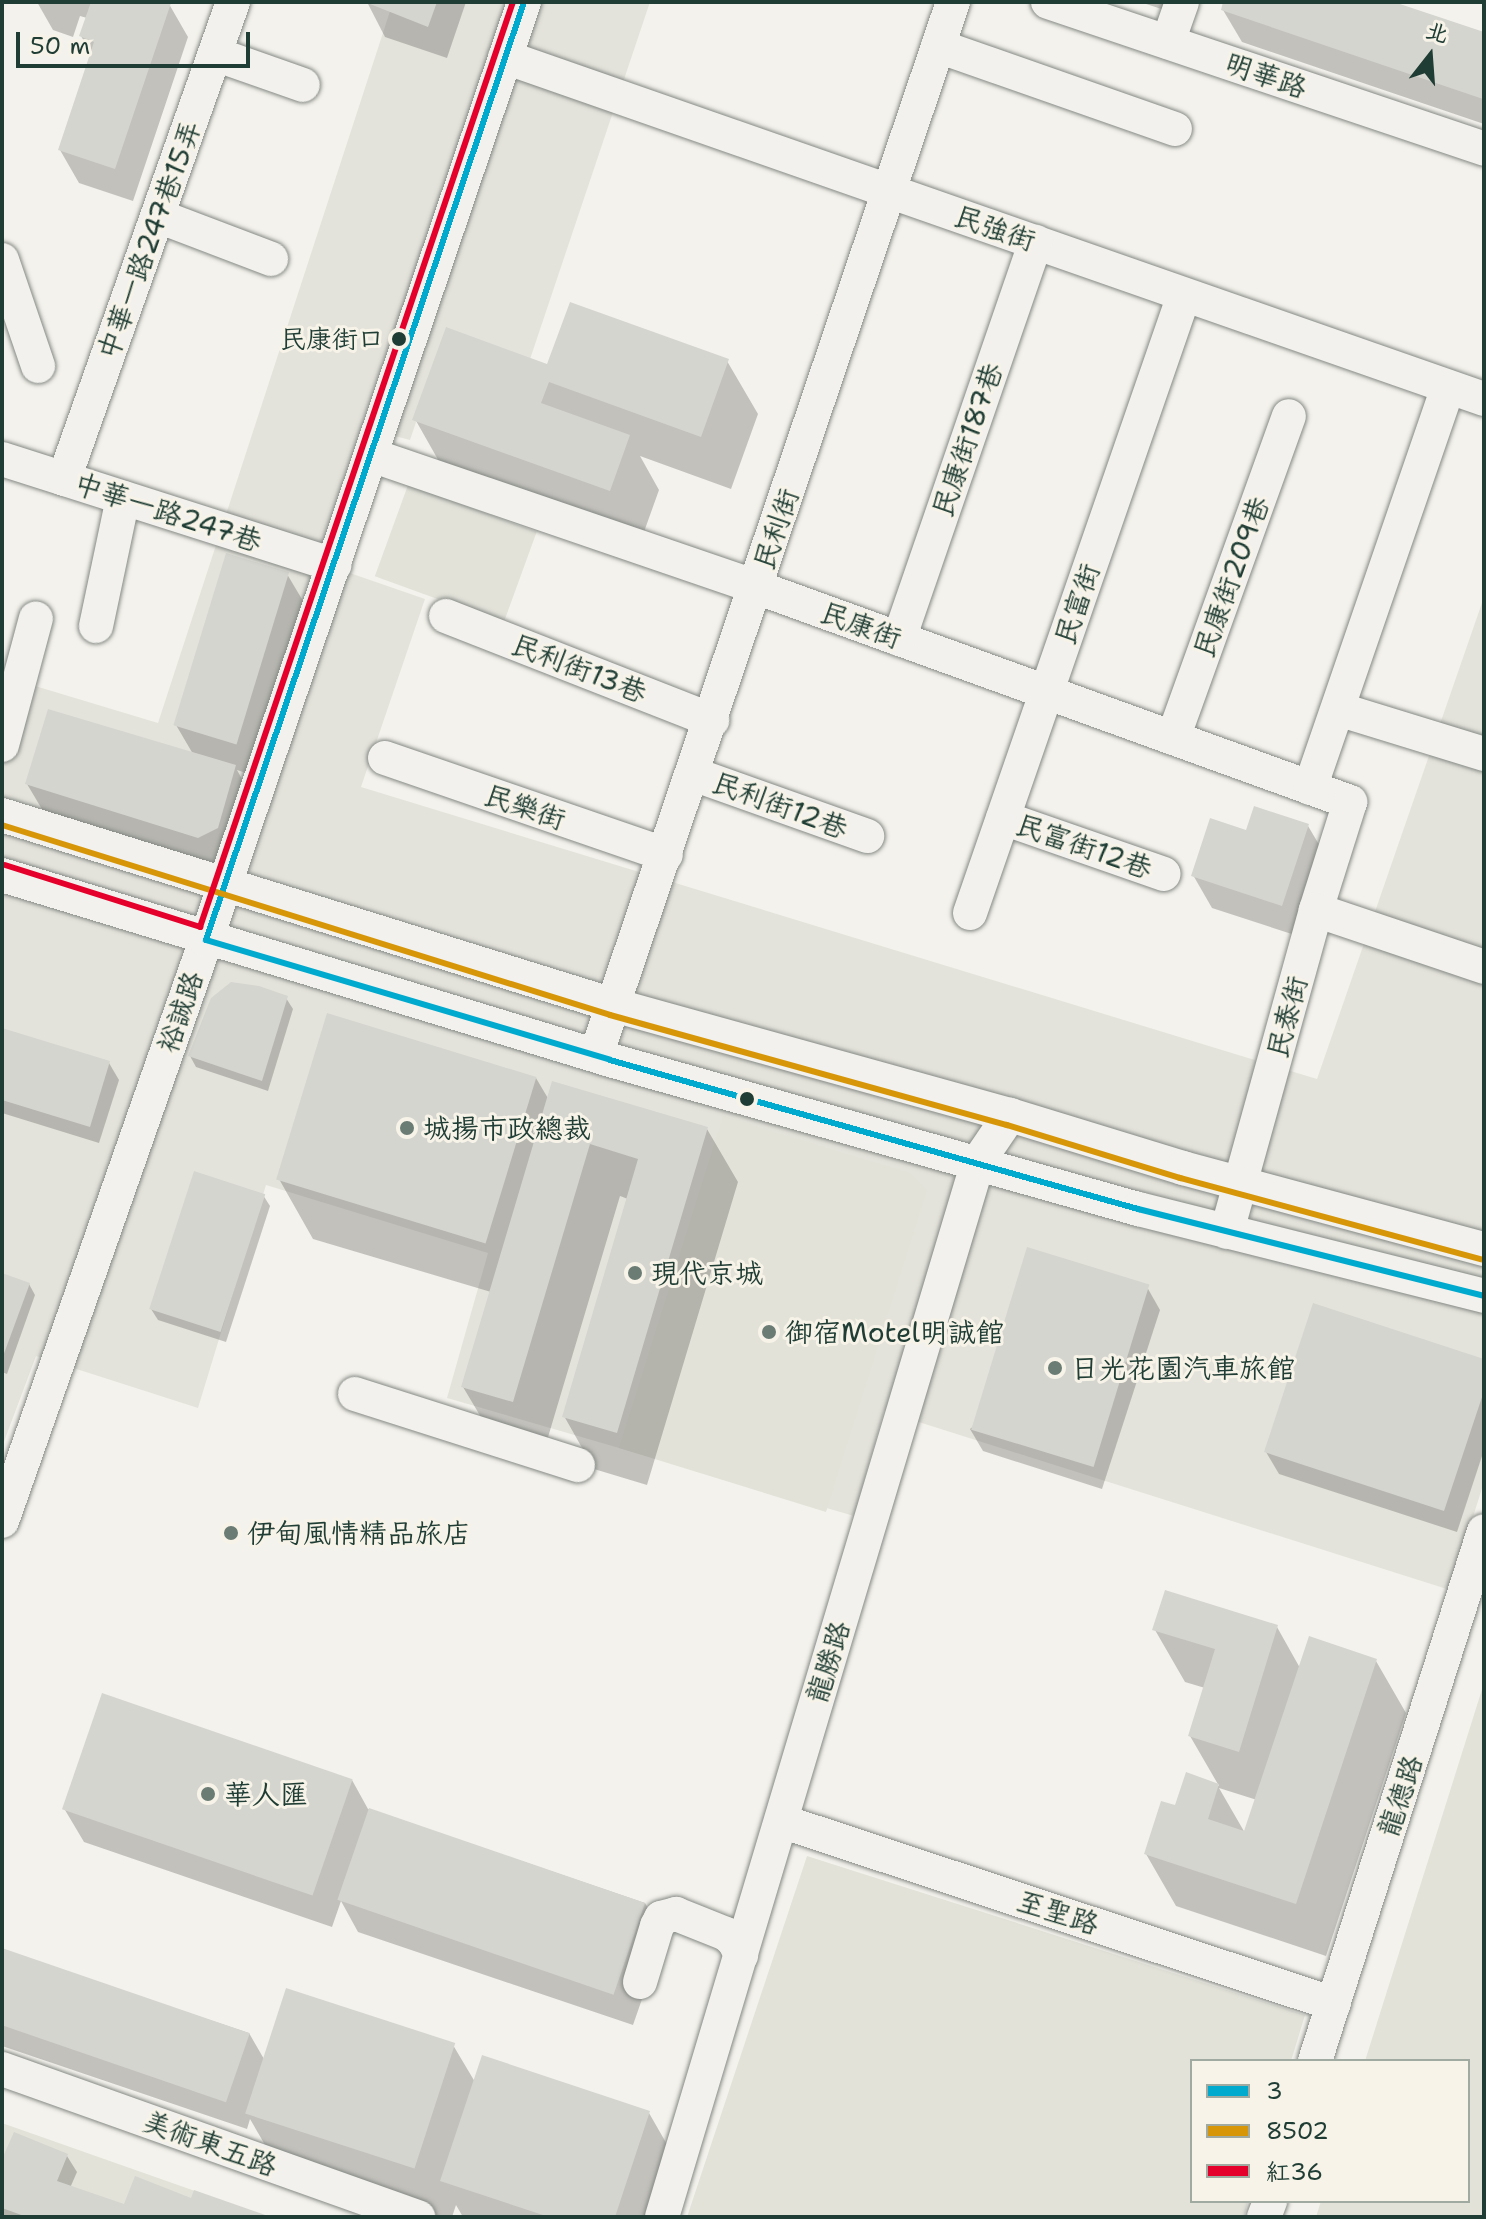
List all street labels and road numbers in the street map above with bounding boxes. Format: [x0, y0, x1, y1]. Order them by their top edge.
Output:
street label: 明華路 [1221, 45, 1311, 105]
street label: 中華一路247巷15弄 [90, 116, 208, 364]
street label: 民強街 [950, 198, 1040, 258]
street label: 民康街187巷 [925, 359, 1009, 521]
street label: 中華一路247巷 [70, 466, 266, 558]
street label: 民利街 [746, 484, 806, 574]
street label: 民康街209巷 [1186, 492, 1276, 662]
street label: 民富街 [1047, 559, 1107, 649]
street label: 民康街 [816, 595, 906, 655]
street label: 民利街13巷 [507, 627, 651, 709]
street label: 民利街12巷 [708, 765, 852, 845]
street label: 民樂街 [480, 777, 570, 837]
street label: 民富街12巷 [1011, 807, 1157, 885]
street label: 裕誠路 [150, 967, 210, 1057]
street label: 民泰街 [1260, 972, 1314, 1062]
street label: 龍勝路 [800, 1617, 856, 1707]
street label: 龍德路 [1371, 1751, 1429, 1841]
street label: 至聖路 [1013, 1883, 1103, 1941]
street label: 美術東五路 [138, 2103, 282, 2183]

